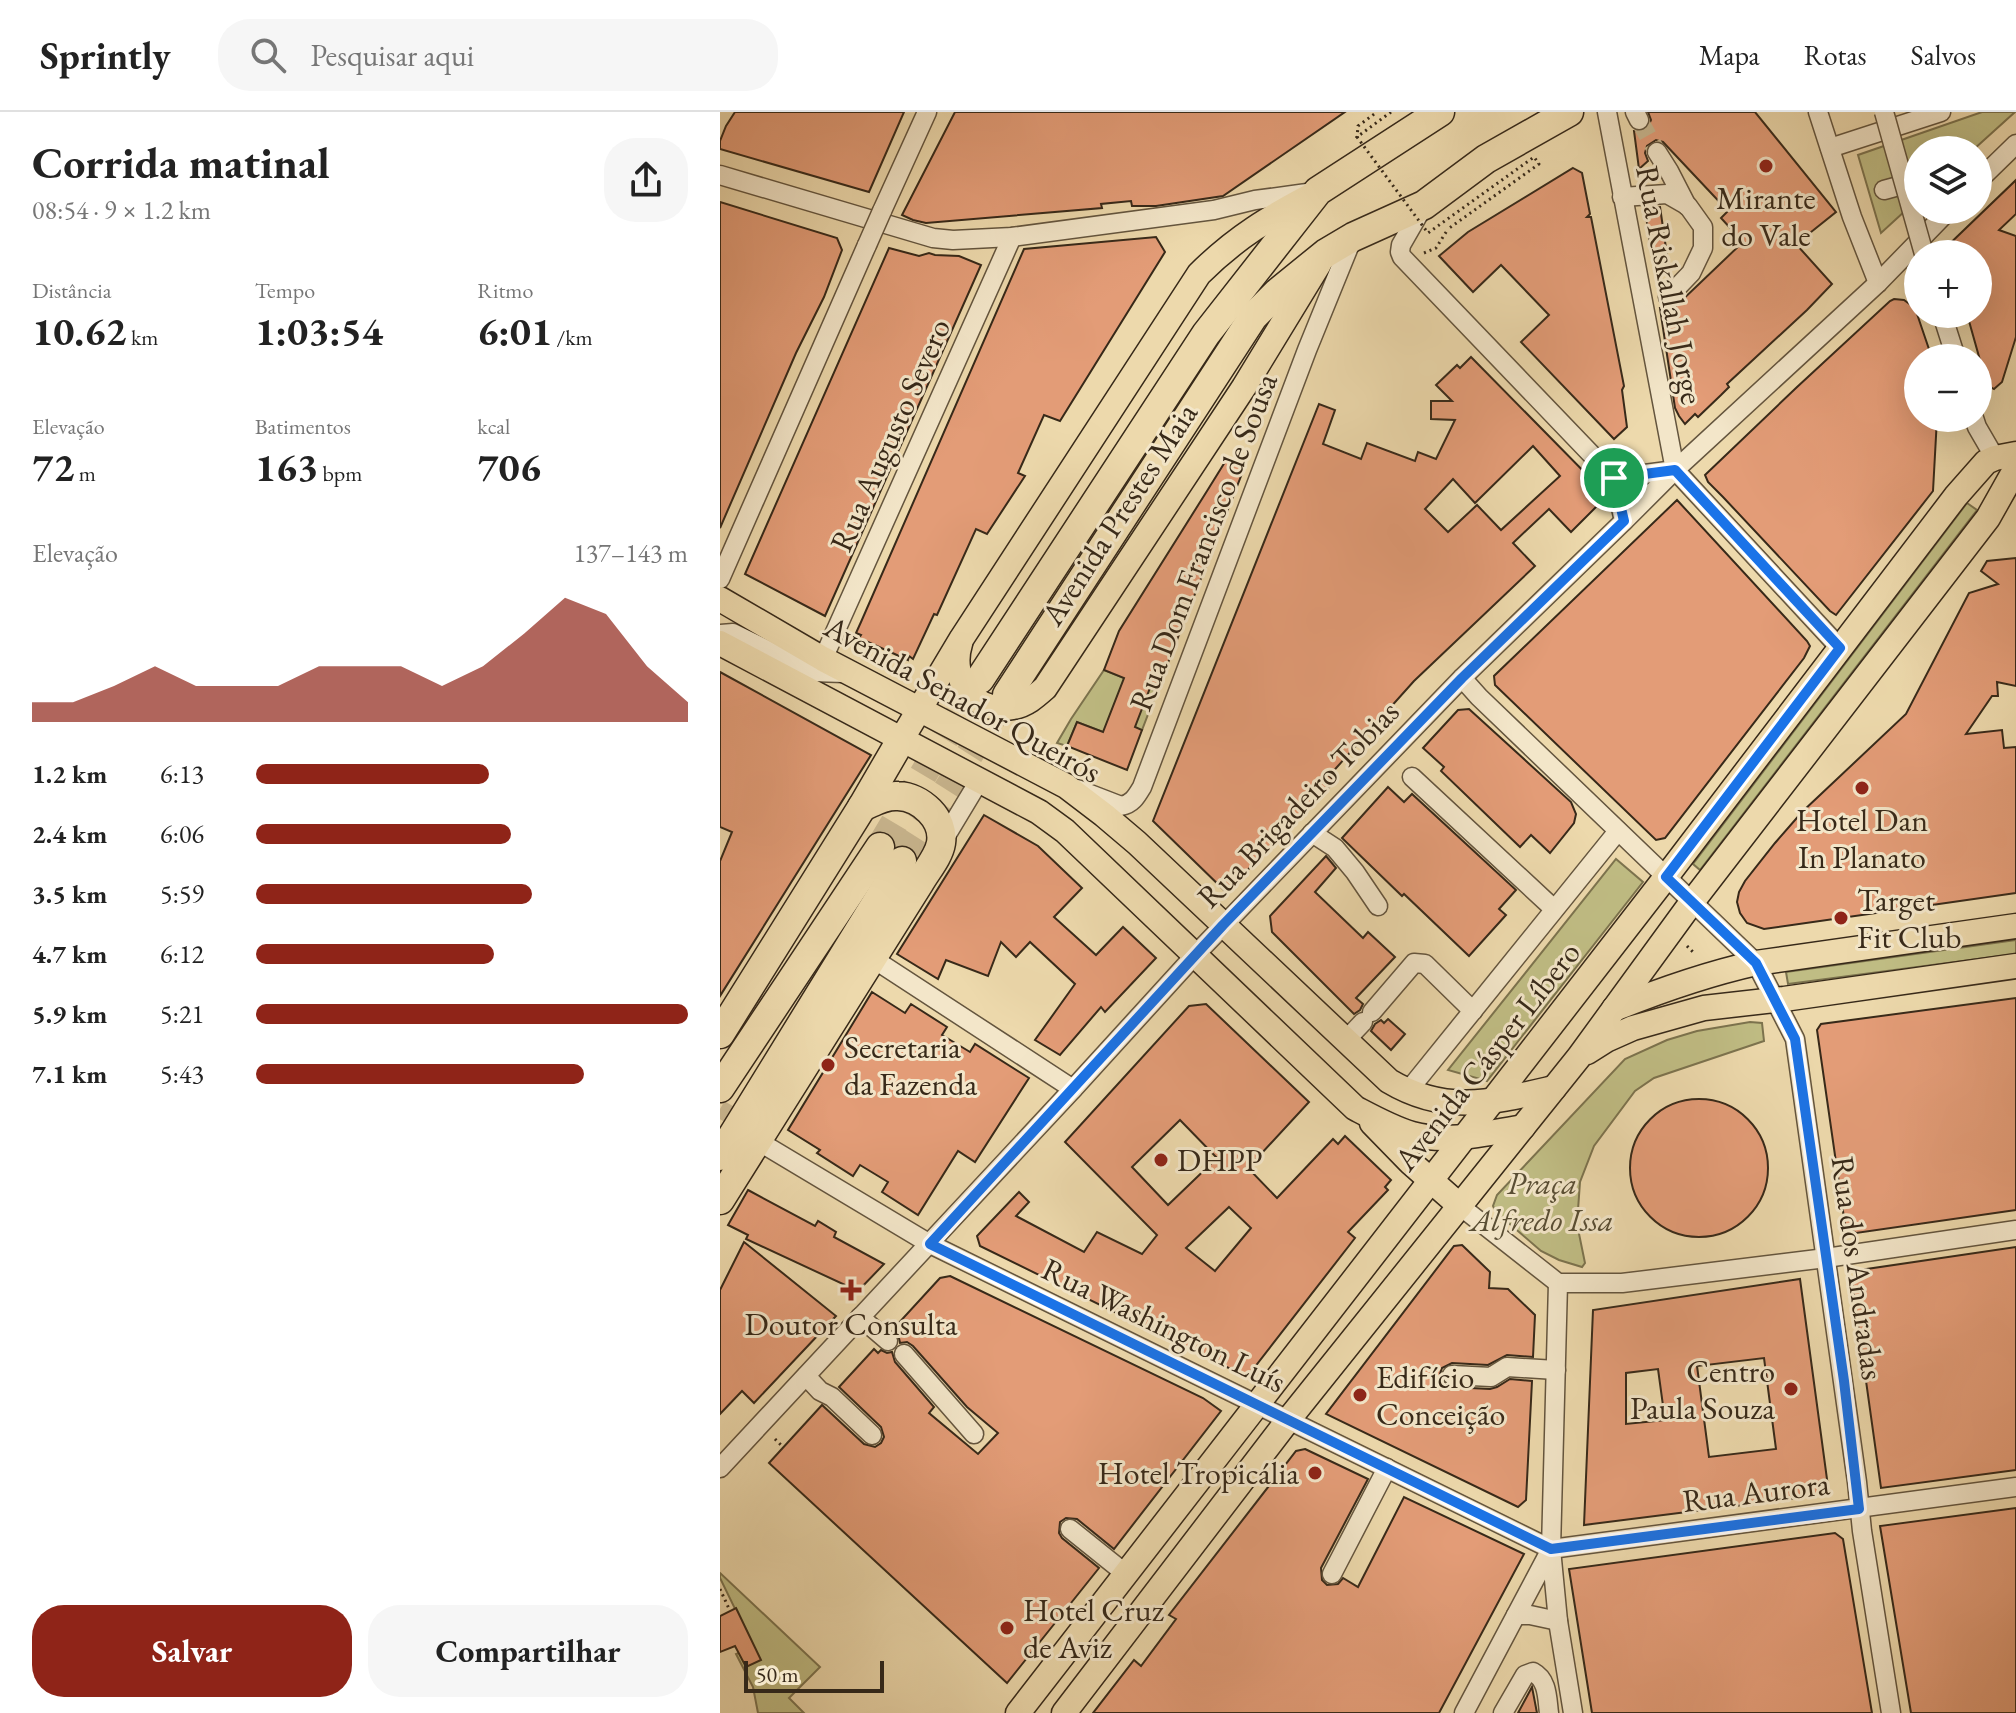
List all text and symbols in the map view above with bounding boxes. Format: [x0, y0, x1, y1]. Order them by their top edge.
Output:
search box [218, 19, 778, 91]
text: Sprintly [40, 31, 170, 80]
icon: search [246, 33, 290, 77]
text: Pesquisar aqui [310, 36, 474, 75]
text: Mapa [1699, 37, 1760, 73]
text: Rotas [1804, 37, 1867, 73]
text: Salvos [1911, 37, 1976, 73]
text: Corrida matinal [32, 134, 330, 191]
map controls [1904, 136, 1992, 432]
button: layers [1904, 136, 1992, 224]
button: share [604, 138, 688, 222]
marker: Mirante do Vale [1757, 157, 1775, 175]
street label: Rua Riskallah Jorge [1626, 162, 1714, 408]
place label: Mirante do Vale [1716, 177, 1816, 256]
text: 08:54 · 9 × 1.2 km [32, 193, 211, 227]
button: + [1904, 240, 1992, 328]
text: Distância [32, 276, 112, 305]
text: Tempo [255, 276, 315, 305]
text: Ritmo [477, 276, 533, 305]
text: 10.62 [32, 305, 127, 357]
text: 1:03:54 [255, 305, 383, 357]
text: 6:01 [477, 305, 552, 357]
street label: Rua Augusto Severo [820, 312, 960, 558]
text: km [127, 323, 158, 352]
text: /km [552, 323, 593, 352]
button: − [1904, 344, 1992, 432]
street label: Rua Dom Francisco de Sousa [1119, 367, 1287, 717]
street label: Avenida Prestes Maia [1031, 394, 1207, 634]
text: Elevação [32, 412, 105, 441]
text: Batimentos [255, 412, 351, 441]
text: kcal [477, 412, 510, 441]
text: 72 [32, 441, 74, 493]
text: 163 [255, 441, 318, 493]
text: 706 [477, 441, 541, 493]
pin [1580, 444, 1648, 512]
icon: arrive [1592, 456, 1636, 500]
text: m [74, 459, 96, 488]
text: bpm [318, 459, 362, 488]
text: Elevação [32, 536, 118, 570]
text: 137–143 m [573, 536, 688, 570]
street label: Avenida Senador Queirós [816, 605, 1109, 793]
street label: Rua Brigadeiro Tobias [1188, 691, 1408, 917]
text: 1.2 km [32, 757, 107, 791]
text: 6:13 [160, 757, 204, 791]
marker: Hotel Dan In Planato [1853, 779, 1871, 797]
place label: Hotel Dan In Planato [1796, 799, 1928, 878]
text: 2.4 km [32, 817, 107, 851]
text: 6:06 [160, 817, 204, 851]
text: 3.5 km [32, 877, 107, 911]
text: 5:59 [160, 877, 204, 911]
place label: Target Fit Club [1857, 879, 1961, 958]
marker: Target Fit Club [1832, 909, 1850, 927]
street label: Avenida Cásper Líbero [1384, 933, 1590, 1180]
text: 4.7 km [32, 937, 107, 971]
text: 6:12 [160, 937, 204, 971]
text: 5.9 km [32, 997, 107, 1031]
text: 5:21 [160, 997, 204, 1031]
place label: Secretaria da Fazenda [844, 1026, 978, 1105]
marker: Secretaria da Fazenda [819, 1056, 837, 1074]
text: 7.1 km [32, 1057, 107, 1091]
text: 5:43 [160, 1057, 204, 1091]
place label: DHPP [1177, 1139, 1262, 1181]
marker: DHPP [1152, 1151, 1170, 1169]
street label: Rua dos Andradas [1822, 1153, 1894, 1383]
park label: Praça Alfredo Issa [1468, 1162, 1614, 1241]
street label: Rua Washington Luís [1035, 1248, 1293, 1402]
marker: Doutor Consulta [840, 1279, 862, 1301]
place label: Doutor Consulta [745, 1303, 958, 1345]
place label: Centro Paula Souza [1630, 1350, 1775, 1429]
place label: Edifício Conceição [1376, 1356, 1505, 1435]
marker: Centro Paula Souza [1782, 1380, 1800, 1398]
marker: Edifício Conceição [1351, 1386, 1369, 1404]
place label: Hotel Tropicália [1098, 1452, 1299, 1494]
street label: Rua Aurora [1680, 1462, 1832, 1522]
marker: Hotel Tropicália [1306, 1464, 1324, 1482]
place label: Hotel Cruz de Aviz [1023, 1589, 1164, 1668]
button: Salvar [32, 1605, 352, 1697]
button: Compartilhar [368, 1605, 688, 1697]
marker: Hotel Cruz de Aviz [998, 1619, 1016, 1637]
scale bar [744, 1657, 884, 1693]
text: 50 m [756, 1660, 799, 1689]

